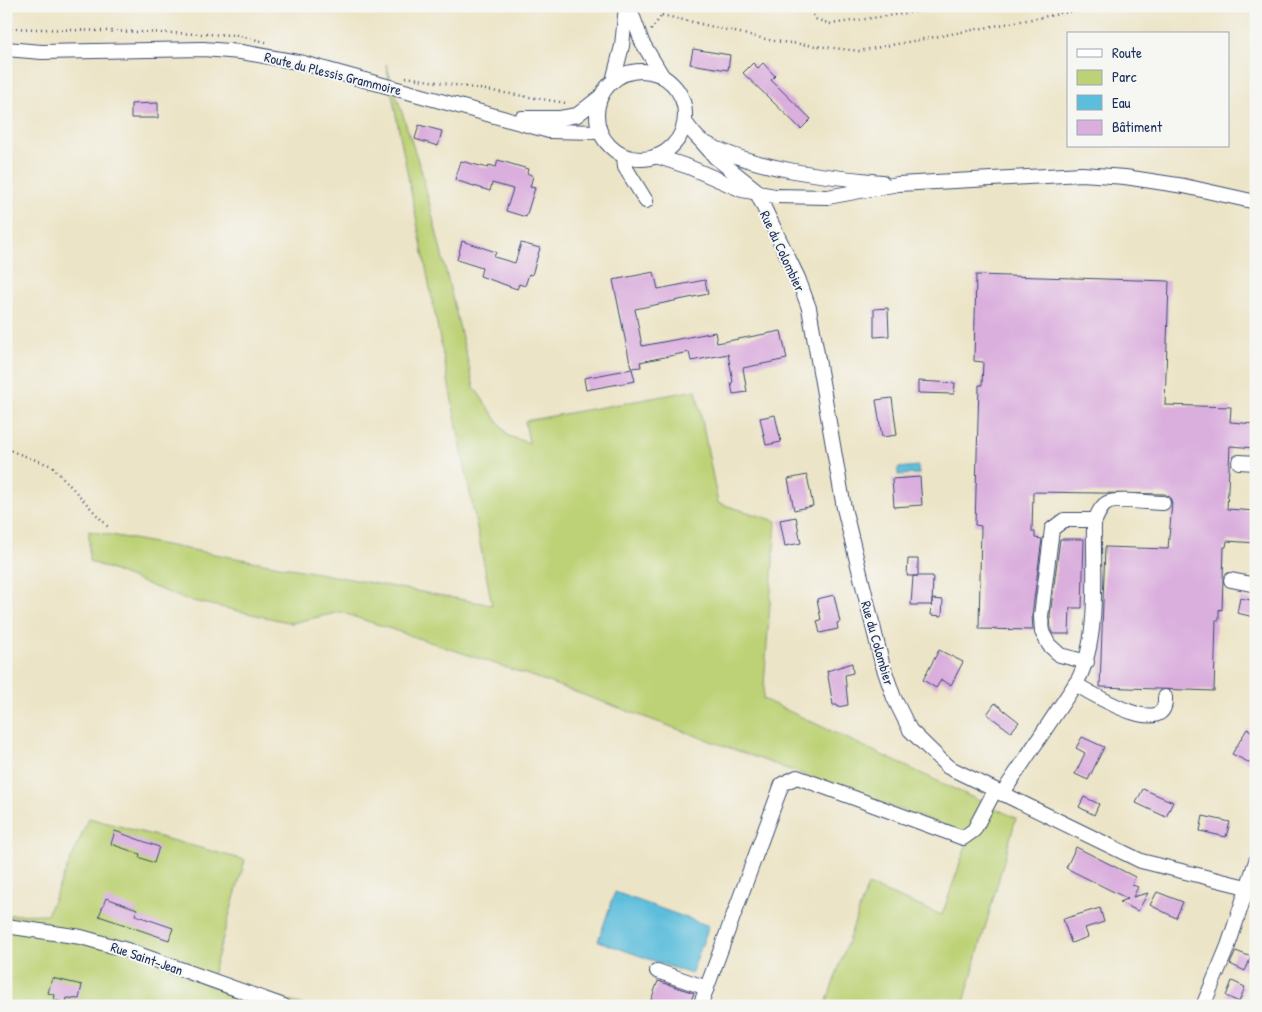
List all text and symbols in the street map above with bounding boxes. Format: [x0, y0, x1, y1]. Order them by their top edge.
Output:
legend [1067, 32, 1230, 148]
text: Route [1112, 42, 1142, 63]
street label: Route du Plessis Grammoire [263, 47, 404, 99]
text: Parc [1112, 66, 1137, 87]
text: Eau [1112, 92, 1131, 113]
text: Bâtiment [1112, 116, 1163, 137]
street label: Rue du Colombier [756, 208, 810, 295]
street label: Rue du Colombier [857, 599, 899, 688]
street label: Rue Saint-Jean [108, 937, 186, 979]

